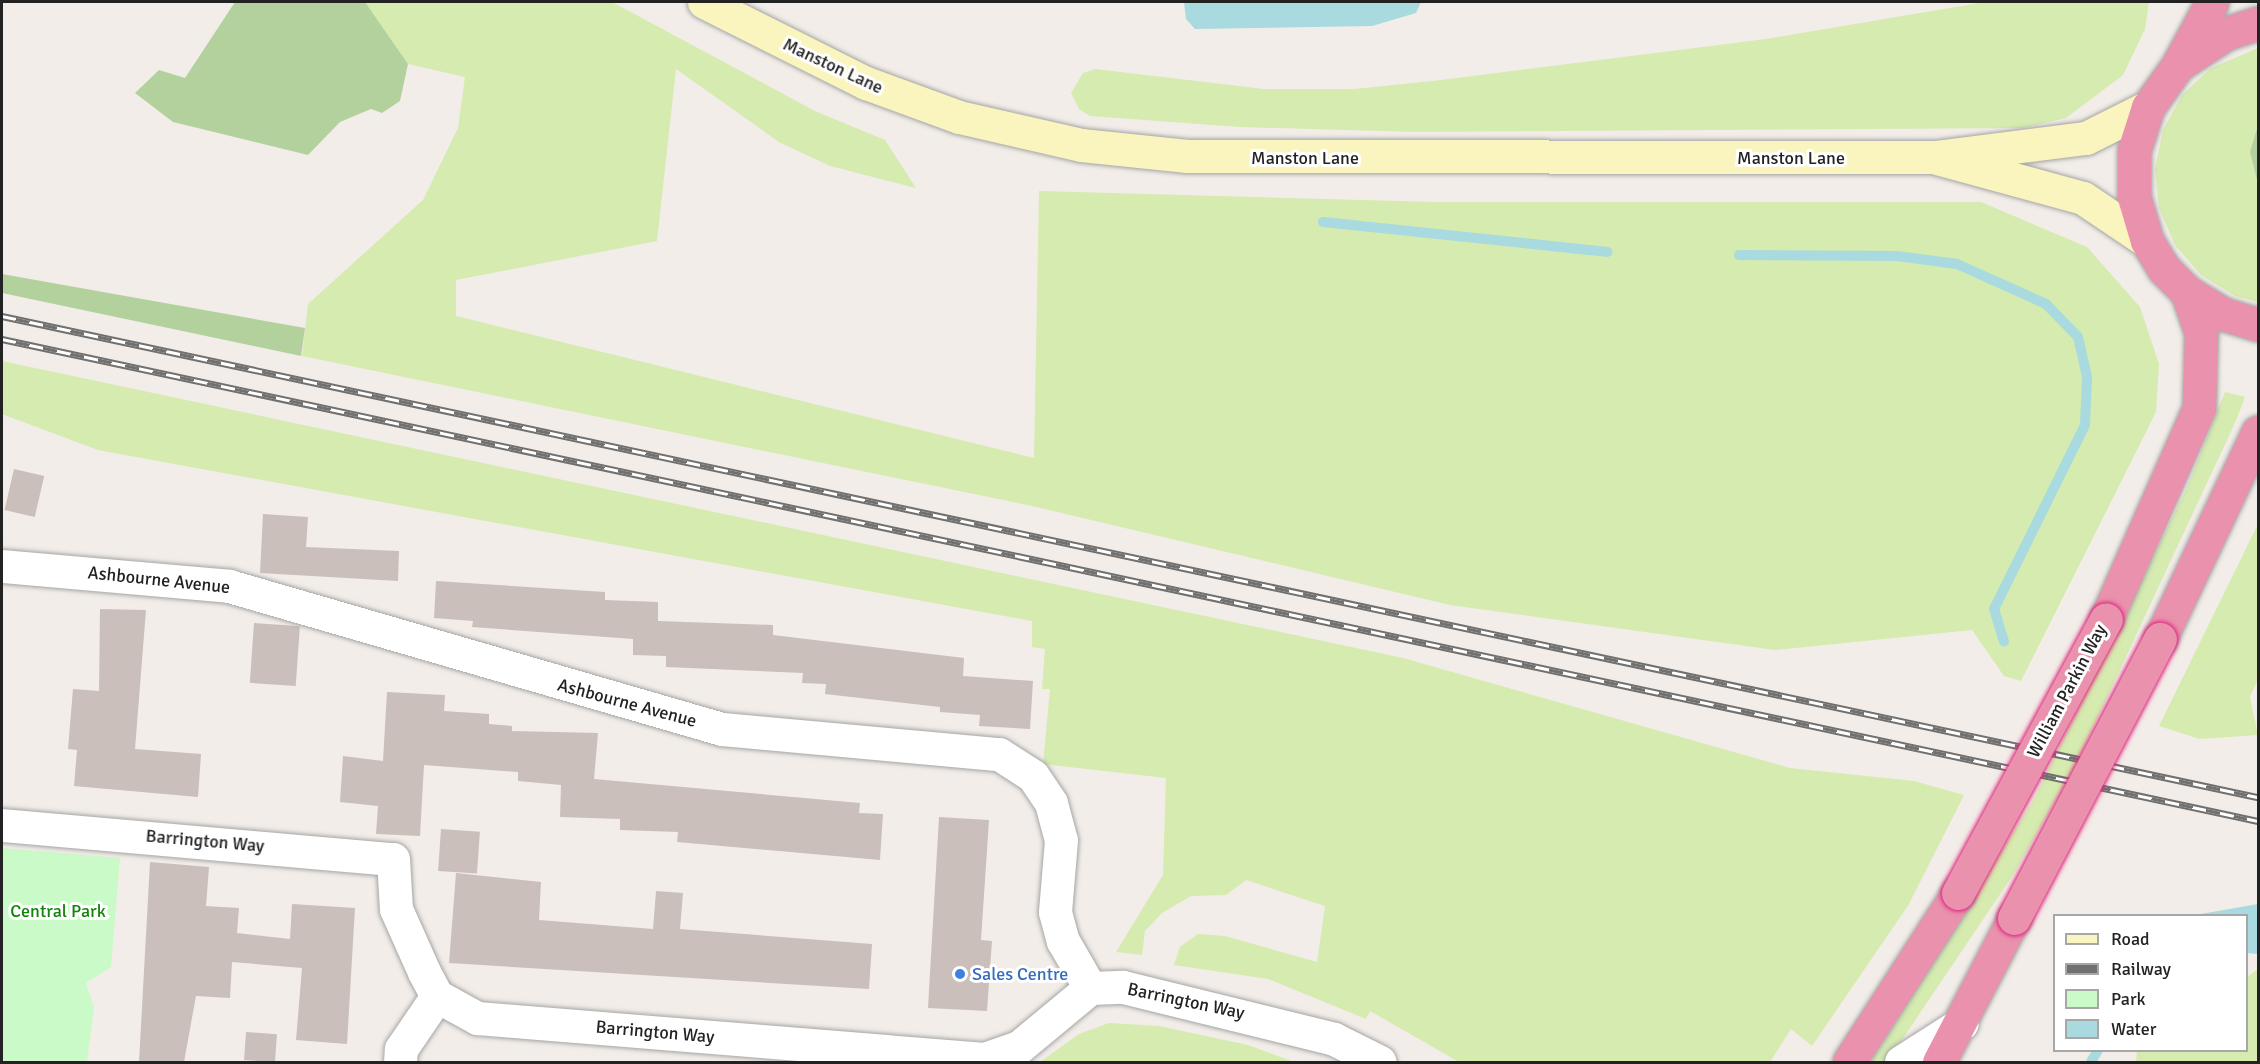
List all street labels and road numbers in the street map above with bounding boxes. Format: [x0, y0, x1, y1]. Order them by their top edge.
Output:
street label: Manston Lane [780, 33, 886, 99]
street label: Manston Lane [1251, 147, 1359, 169]
street label: Manston Lane [1737, 147, 1845, 169]
street label: Ashbourne Avenue [87, 562, 231, 598]
street label: William Parkin Way [2023, 621, 2111, 761]
street label: Ashbourne Avenue [555, 674, 699, 732]
street label: Barrington Way [145, 825, 265, 857]
street label: Barrington Way [1126, 978, 1246, 1024]
street label: Barrington Way [595, 1016, 715, 1048]

